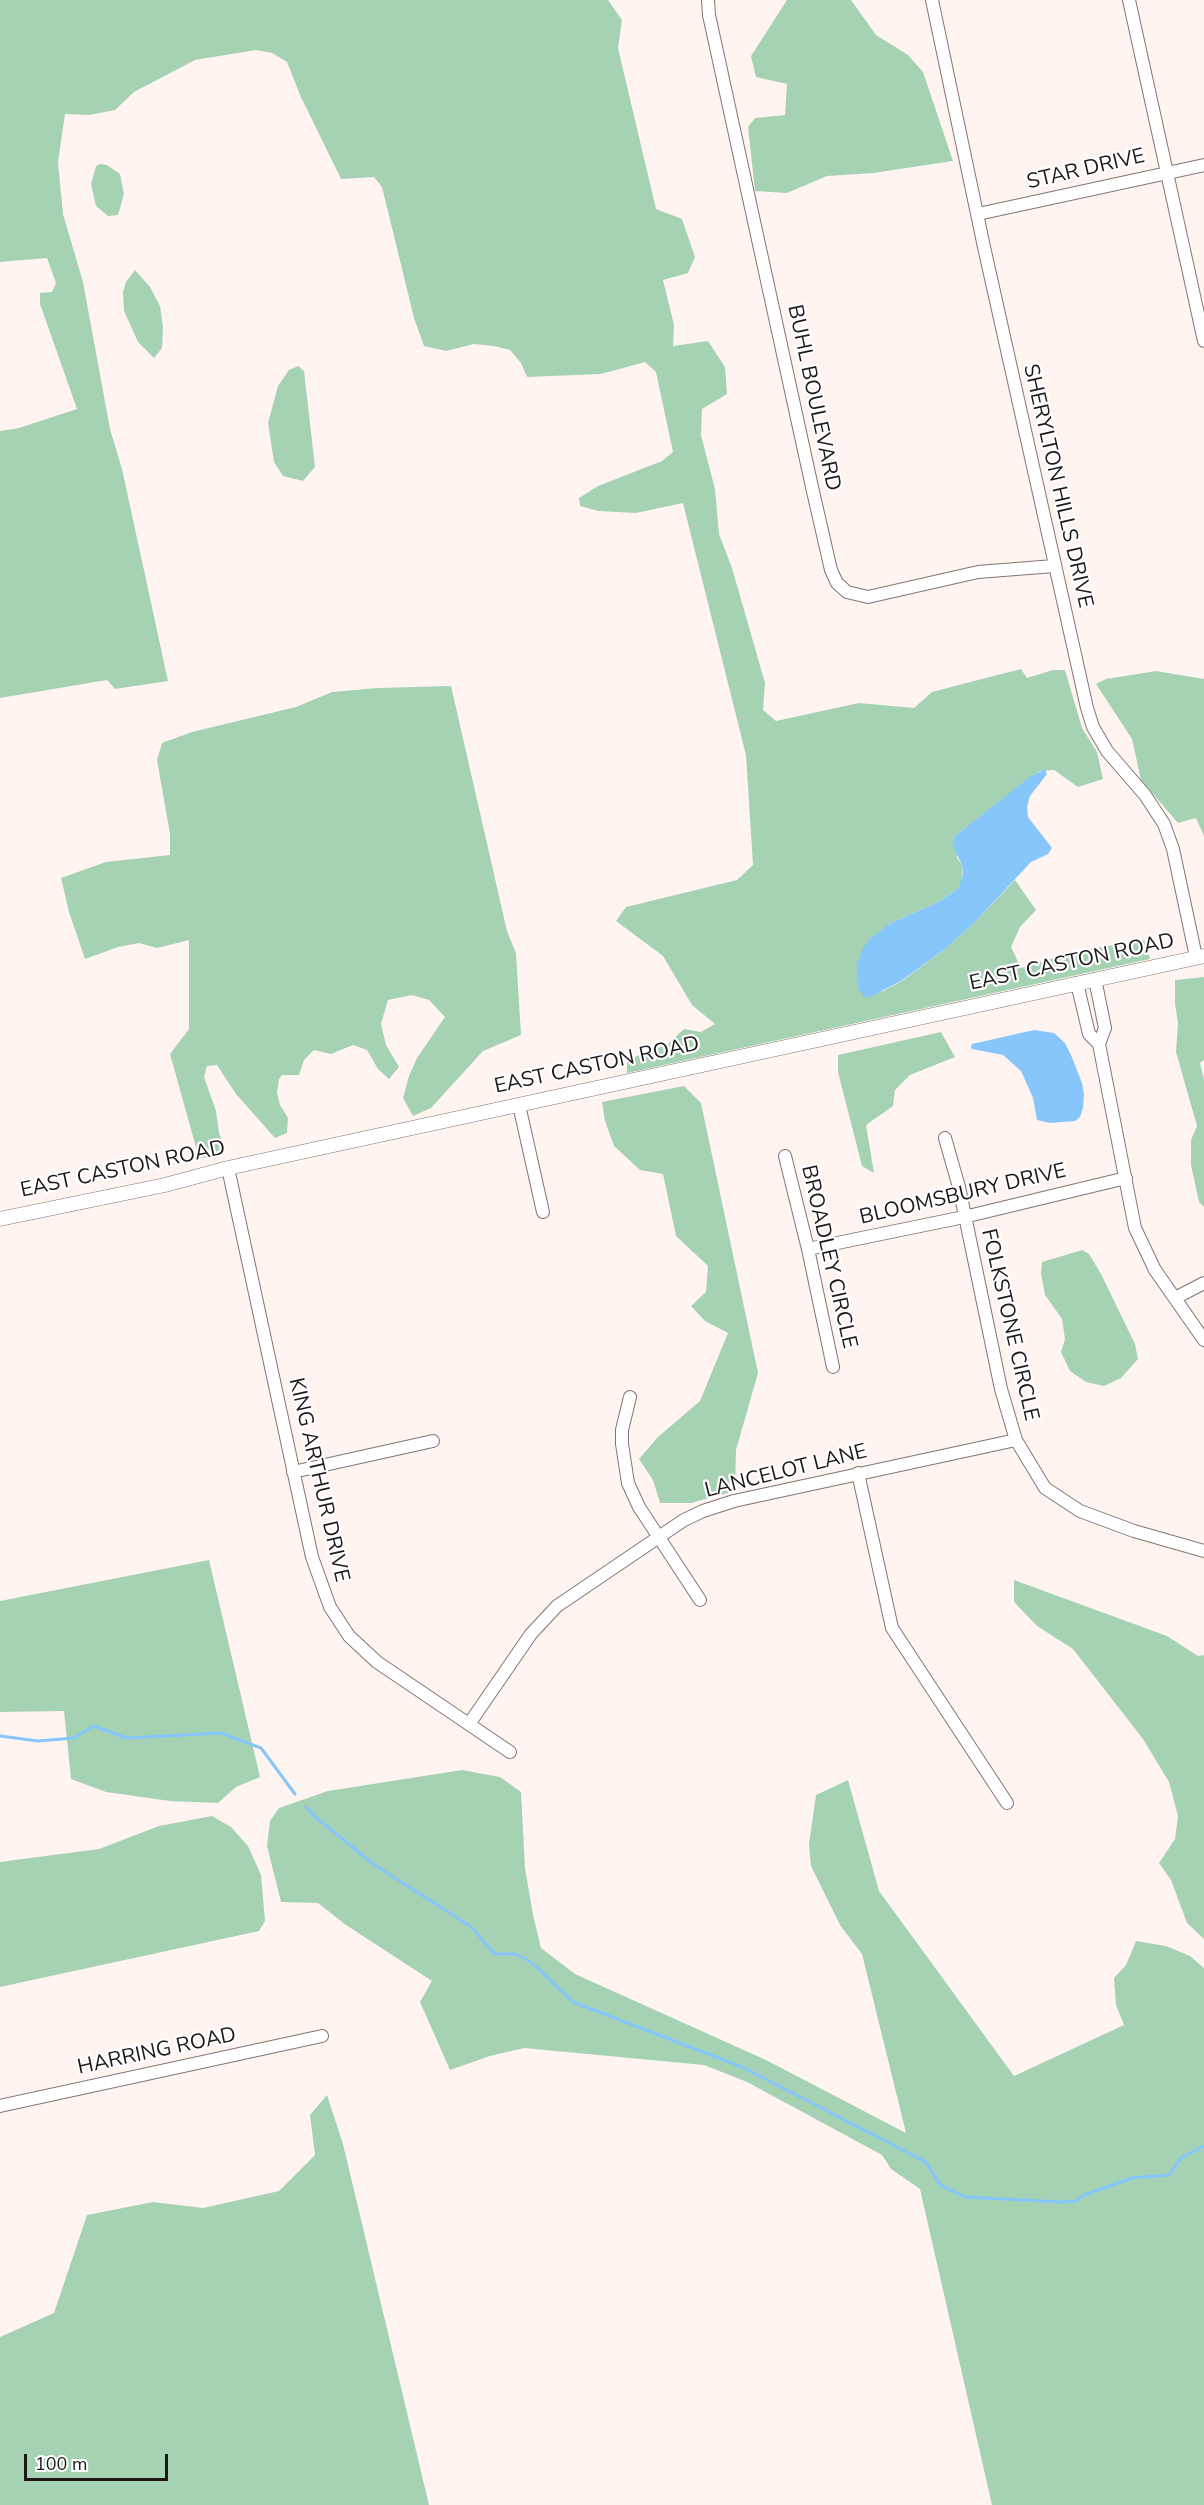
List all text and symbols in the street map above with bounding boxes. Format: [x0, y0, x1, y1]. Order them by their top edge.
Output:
street label: STAR DRIVE [1025, 144, 1147, 196]
street label: BUHL BOULEVARD [781, 303, 845, 493]
street label: SHERYLTON HILLS DRIVE [1017, 362, 1097, 610]
street label: EAST CASTON ROAD [967, 929, 1177, 997]
street label: EAST CASTON ROAD [492, 1032, 702, 1100]
street label: EAST CASTON ROAD [18, 1136, 228, 1204]
street label: BLOOMSBURY DRIVE [857, 1159, 1069, 1231]
street label: BROADLEY CIRCLE [795, 1163, 861, 1351]
street label: FOLKSTONE CIRCLE [975, 1227, 1043, 1423]
street label: KING ARTHUR DRIVE [282, 1375, 354, 1585]
street label: LANCELOT LANE [702, 1440, 870, 1504]
street label: HARRING ROAD [75, 2023, 239, 2081]
scale bar [27, 2442, 171, 2480]
text: 100 m [35, 2452, 87, 2476]

